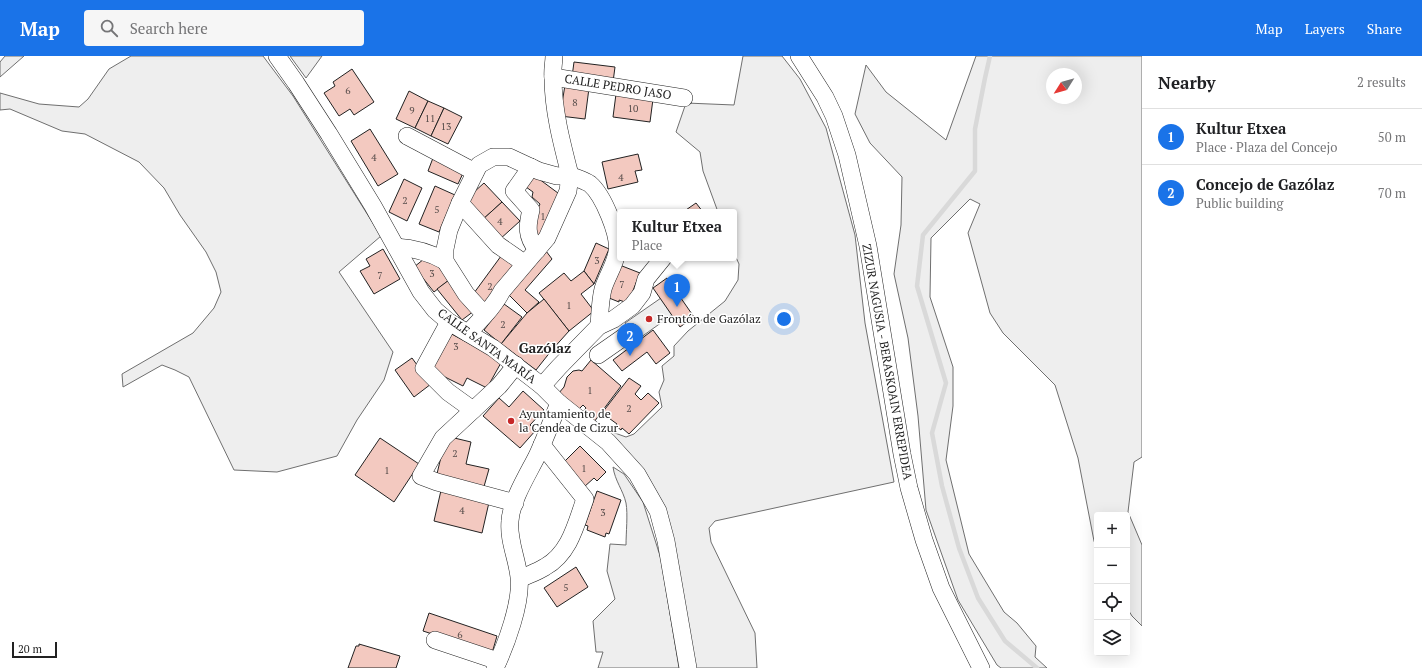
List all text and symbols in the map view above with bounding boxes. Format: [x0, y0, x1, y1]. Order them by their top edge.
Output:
search box [84, 10, 364, 46]
text: Map [20, 16, 60, 41]
icon: search [98, 17, 120, 39]
text: Search here [130, 18, 208, 38]
text: Map [1256, 19, 1283, 38]
text: Layers [1305, 19, 1345, 38]
text: Share [1367, 19, 1402, 38]
north arrow [1046, 68, 1082, 104]
street label: CALLE PEDRO JASO [564, 71, 673, 102]
text: Nearby [1158, 71, 1216, 94]
text: 2 results [1357, 73, 1406, 91]
house number: 6 [345, 84, 351, 97]
house number: 8 [572, 96, 578, 109]
house number: 10 [628, 102, 638, 115]
house number: 9 [409, 104, 415, 117]
house number: 11 [425, 112, 435, 125]
text: Kultur Etxea [1196, 118, 1286, 138]
house number: 13 [441, 120, 451, 133]
text: 1 [1167, 128, 1175, 146]
text: 50 m [1378, 128, 1406, 146]
text: Place · Plaza del Concejo [1196, 138, 1337, 156]
house number: 4 [371, 151, 377, 164]
house number: 4 [618, 171, 624, 184]
text: Concejo de Gazólaz [1196, 174, 1334, 194]
text: 2 [1167, 184, 1175, 202]
text: 70 m [1378, 184, 1406, 202]
house number: 2 [402, 194, 408, 207]
text: Public building [1196, 194, 1283, 212]
house number: 5 [434, 203, 440, 216]
popup [617, 209, 737, 261]
house number: 1 [540, 210, 546, 223]
house number: 4 [497, 215, 503, 228]
text: Kultur Etxea [632, 216, 722, 236]
text: Place [632, 236, 662, 254]
street label: ZIZUR NAGUSIA - BERASKOAIN ERREPIDEA [859, 243, 916, 482]
house number: 3 [594, 254, 600, 267]
house number: 3 [429, 267, 435, 280]
house number: 7 [377, 269, 383, 282]
pin: 1 [664, 274, 690, 307]
house number: 7 [619, 278, 625, 291]
house number: 2 [487, 280, 493, 293]
house number: 1 [566, 299, 572, 312]
street label: CALLE SANTA MARÍA [435, 305, 540, 387]
your location [774, 309, 794, 329]
place label: Frontón de Gazólaz [657, 311, 761, 326]
marker: Frontón de Gazólaz [644, 314, 654, 324]
house number: 2 [500, 318, 506, 331]
pin: 2 [617, 323, 643, 356]
district label: Gazólaz [519, 338, 571, 357]
house number: 3 [453, 340, 459, 353]
house number: 1 [587, 384, 593, 397]
house number: 2 [626, 402, 632, 415]
place label: Ayuntamiento de la Cendea de Cizur [519, 406, 619, 435]
marker: Ayuntamiento de la Cendea de Cizur [506, 416, 516, 426]
house number: 2 [452, 447, 458, 460]
house number: 1 [581, 462, 587, 475]
house number: 1 [384, 464, 390, 477]
house number: 4 [459, 504, 465, 517]
house number: 3 [600, 506, 606, 519]
map controls [1094, 512, 1130, 656]
button: + [1094, 512, 1130, 548]
button: − [1094, 548, 1130, 584]
house number: 5 [563, 581, 569, 594]
button: locate [1094, 584, 1130, 620]
button: layers [1094, 620, 1130, 656]
house number: 6 [457, 628, 463, 641]
scale bar [12, 640, 57, 659]
text: 20 m [18, 642, 42, 656]

